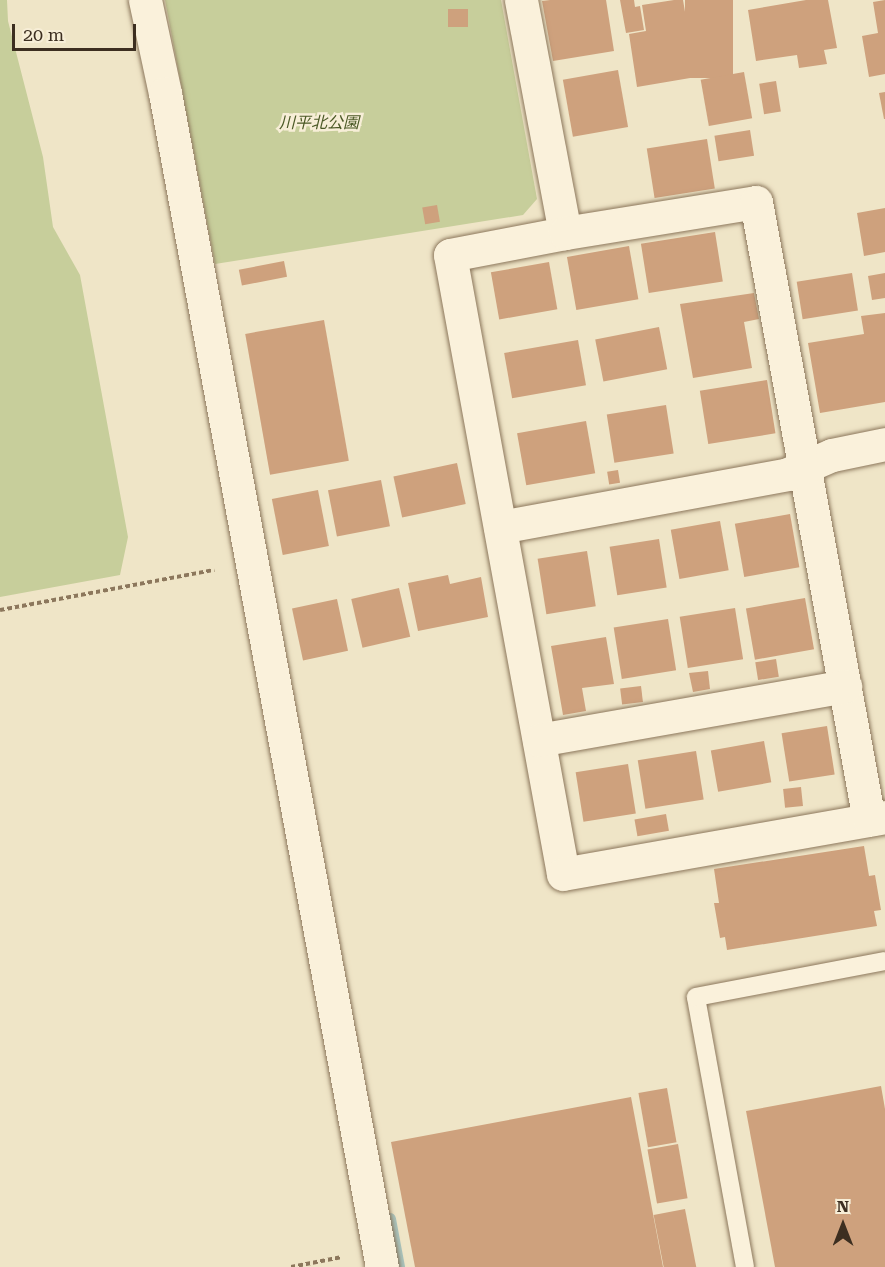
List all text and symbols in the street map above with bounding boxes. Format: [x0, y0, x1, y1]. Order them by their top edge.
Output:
scale bar [15, 12, 140, 50]
text: 20 m [23, 24, 64, 45]
park label: 川平北公園 [279, 113, 359, 133]
north arrow [813, 1195, 873, 1255]
text: N [837, 1197, 849, 1216]

